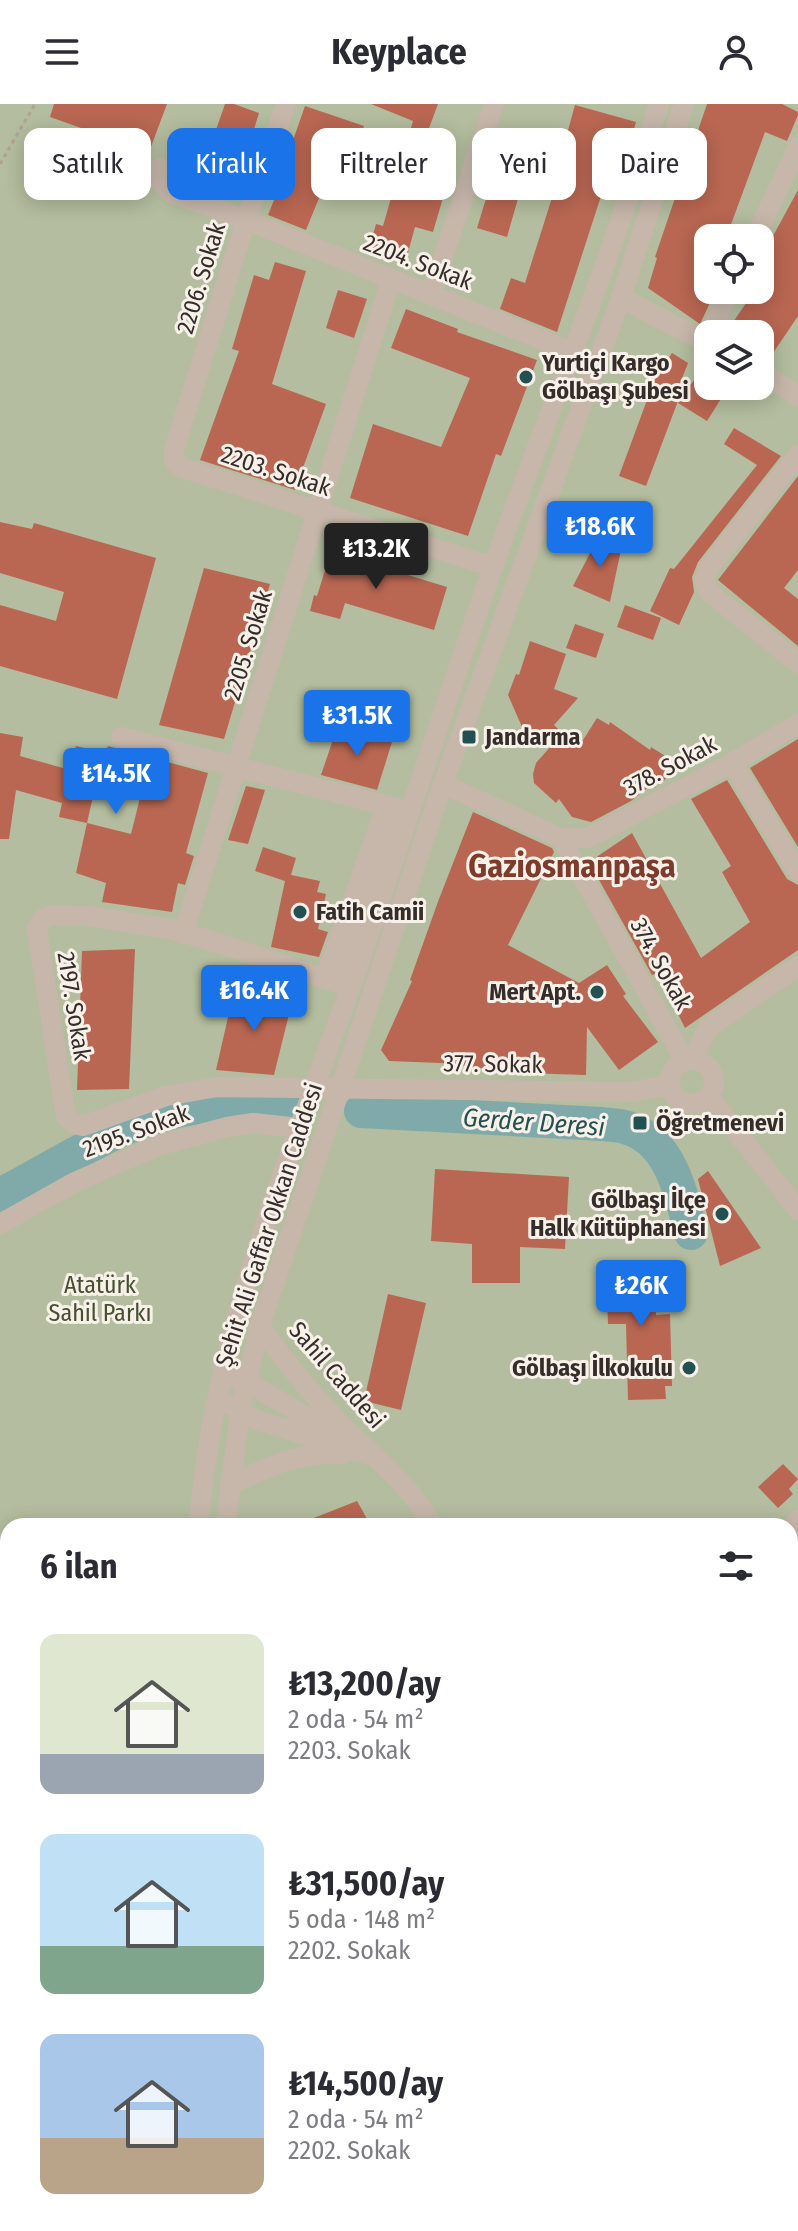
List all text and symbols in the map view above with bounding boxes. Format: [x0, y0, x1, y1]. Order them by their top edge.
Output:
icon: menu [40, 30, 84, 74]
text: Keyplace [331, 30, 467, 74]
icon: person [714, 30, 758, 74]
chip: Satılık [24, 128, 151, 200]
chip: Kiralık [167, 128, 295, 200]
chip: Filtreler [311, 128, 456, 200]
chip: Yeni [472, 128, 576, 200]
chip: Daire [592, 128, 707, 200]
street label: 2206. Sokak [171, 218, 231, 337]
map controls [694, 224, 774, 400]
button: locate [694, 224, 774, 304]
street label: 2204. Sokak [360, 228, 477, 296]
button: layers [694, 320, 774, 400]
place label: Yurtiçi Kargo Gölbaşı Şubesi [541, 349, 689, 406]
marker: Yurtiçi Kargo Gölbaşı Şubesi [517, 368, 535, 386]
street label: 2203. Sokak [218, 440, 335, 502]
pin: ₺18.6K [535, 501, 665, 569]
text: ₺18.6K [565, 511, 635, 542]
pin: ₺13.2K [311, 523, 441, 591]
text: ₺13.2K [342, 533, 410, 564]
street label: 2205. Sokak [218, 586, 278, 703]
pin: ₺31.5K [292, 690, 422, 758]
text: ₺31.5K [322, 700, 392, 731]
place label: Jandarma [484, 723, 581, 751]
marker: Jandarma [460, 728, 478, 746]
street label: 378. Sokak [619, 730, 722, 802]
pin: ₺14.5K [51, 748, 181, 816]
text: ₺14.5K [81, 758, 151, 789]
district label: Gaziosmanpaşa [468, 847, 676, 886]
place label: Fatih Camii [316, 898, 424, 926]
marker: Fatih Camii [291, 903, 309, 921]
street label: 374. Sokak [624, 913, 698, 1015]
street label: 2197. Sokak [52, 950, 97, 1063]
pin: ₺16.4K [189, 965, 319, 1033]
text: ₺16.4K [219, 975, 289, 1006]
place label: Mert Apt. [489, 978, 581, 1006]
marker: Mert Apt. [588, 983, 606, 1001]
street label: 377. Sokak [443, 1049, 544, 1079]
street label: Şehit Ali Gaffar Okkan Caddesi [210, 1080, 328, 1370]
street label: 2195. Sokak [79, 1099, 194, 1163]
water label: Gerder Deresi [462, 1102, 606, 1143]
place label: Öğretmenevi [656, 1109, 784, 1137]
marker: Öğretmenevi [631, 1114, 649, 1132]
place label: Gölbaşı İlçe Halk Kütüphanesi [530, 1185, 706, 1242]
marker: Gölbaşı İlçe Halk Kütüphanesi [713, 1205, 731, 1223]
pin: ₺26K [594, 1260, 688, 1328]
text: ₺26K [614, 1270, 668, 1301]
park label: Atatürk Sahil Parkı [48, 1271, 152, 1327]
street label: Sahil Caddesi [283, 1316, 391, 1434]
place label: Gölbaşı İlkokulu [512, 1353, 673, 1382]
marker: Gölbaşı İlkokulu [680, 1359, 698, 1377]
icon: filters [714, 1544, 758, 1588]
text: 6 ilan [40, 1546, 118, 1587]
text: ₺13,200/ay [288, 1663, 441, 1704]
icon: home [104, 1666, 200, 1762]
text: 2 oda · 54 m² [288, 1704, 424, 1735]
text: 2203. Sokak [288, 1735, 411, 1766]
text: ₺31,500/ay [288, 1863, 444, 1904]
icon: home [104, 1866, 200, 1962]
text: 5 oda · 148 m² [288, 1904, 435, 1935]
text: 2202. Sokak [288, 1935, 410, 1966]
text: ₺14,500/ay [288, 2063, 443, 2104]
icon: home [104, 2066, 200, 2162]
text: 2 oda · 54 m² [288, 2104, 424, 2135]
text: 2202. Sokak [288, 2135, 410, 2166]

